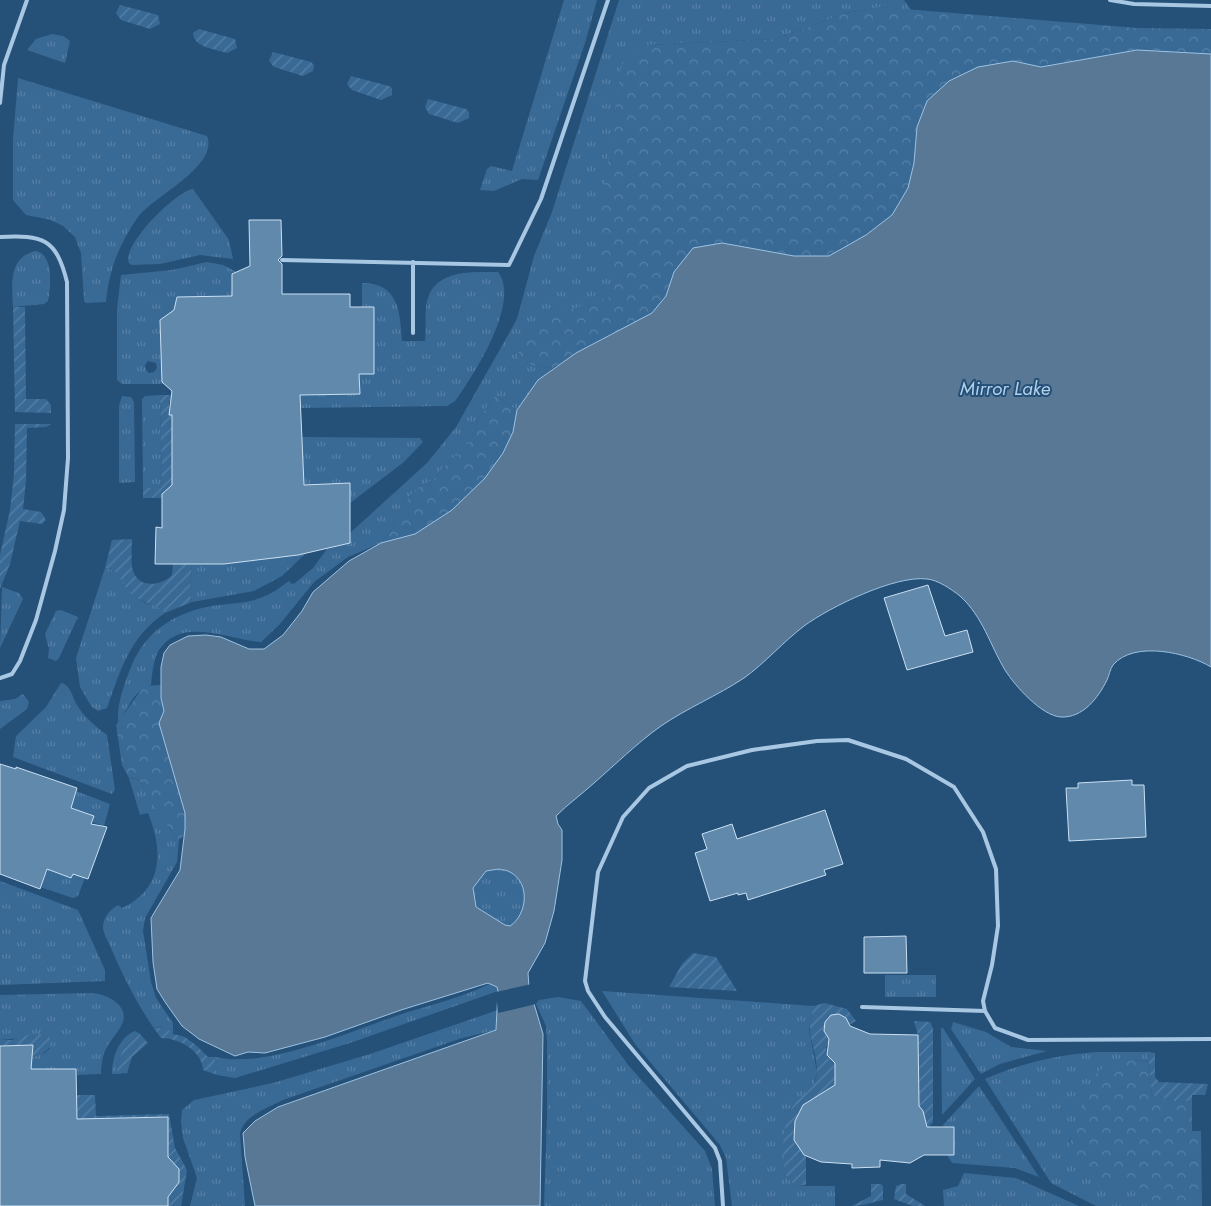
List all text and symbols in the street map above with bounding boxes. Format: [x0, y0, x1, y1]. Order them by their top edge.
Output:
water label: Mirror Lake [960, 375, 1051, 402]

